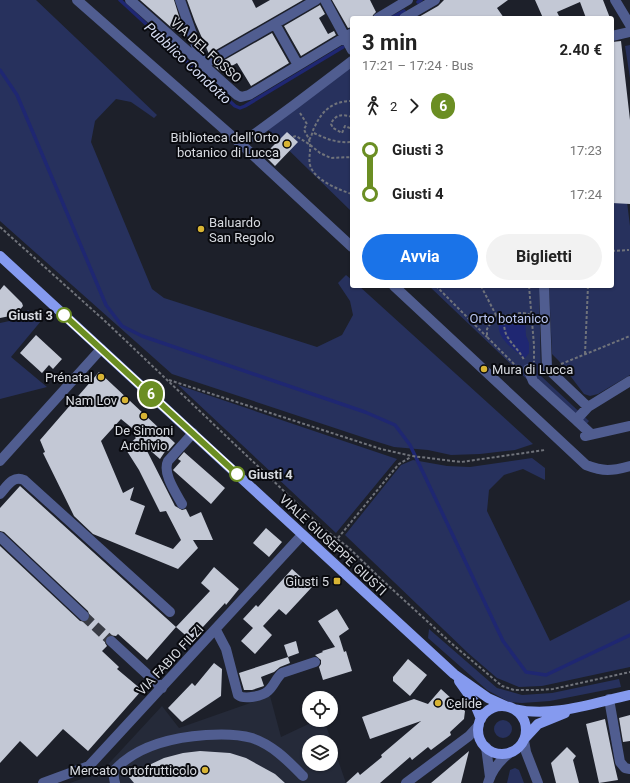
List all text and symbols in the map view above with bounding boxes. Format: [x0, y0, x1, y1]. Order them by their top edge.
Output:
street label: VIA DEL FOSSO [167, 14, 245, 86]
water label: Pubblico Condotto [142, 19, 235, 107]
text: 3 min [362, 30, 417, 55]
text: 2.40 € [559, 41, 602, 59]
text: 17:21 – 17:24 · Bus [362, 58, 474, 73]
icon: walk [362, 95, 384, 117]
icon: forward [403, 95, 425, 117]
text: 6 [439, 98, 447, 114]
text: 2 [390, 99, 397, 114]
place label: Biblioteca dell'Orto botanico di Lucca [170, 130, 279, 160]
marker: Biblioteca dell'Orto botanico di Lucca [282, 139, 292, 149]
text: Giusti 3 [392, 141, 444, 159]
text: 17:23 [570, 143, 602, 158]
text: Giusti 4 [392, 185, 444, 203]
text: 17:24 [570, 187, 602, 202]
place label: Baluardo San Regolo [209, 215, 274, 245]
marker: Baluardo San Regolo [196, 224, 206, 234]
button: Avvia [362, 234, 478, 280]
button: Biglietti [486, 234, 602, 280]
marker: Giusti 3 [56, 307, 72, 323]
place label: Giusti 3 [8, 308, 53, 323]
park label: Orto botanico [469, 311, 549, 326]
place label: Mura di Lucca [492, 362, 573, 377]
marker: Mura di Lucca [479, 364, 489, 374]
place label: Prénatal [45, 370, 93, 385]
marker: Prénatal [96, 372, 106, 382]
line badge: 6 [138, 381, 164, 407]
text: 6 [147, 386, 155, 402]
place label: Nam Lov [65, 393, 118, 408]
marker: Nam Lov [120, 395, 130, 405]
marker: De Simoni Archivio [139, 411, 149, 421]
place label: De Simoni Archivio [115, 423, 173, 453]
marker: Giusti 4 [229, 466, 245, 482]
place label: Giusti 4 [248, 467, 293, 482]
street label: VIALE GIUSEPPE GIUSTI [276, 491, 390, 599]
place label: Giusti 5 [285, 574, 329, 589]
marker: Giusti 5 [332, 576, 342, 586]
street label: VIA FABIO FILZI [133, 622, 207, 698]
map controls [302, 691, 338, 771]
button: locate [302, 691, 338, 727]
place label: Celide [446, 696, 482, 711]
marker: Celide [433, 698, 443, 708]
button: layers [302, 735, 338, 771]
place label: Mercato ortofrutticolo [70, 763, 197, 778]
marker: Mercato ortofrutticolo [200, 765, 210, 775]

